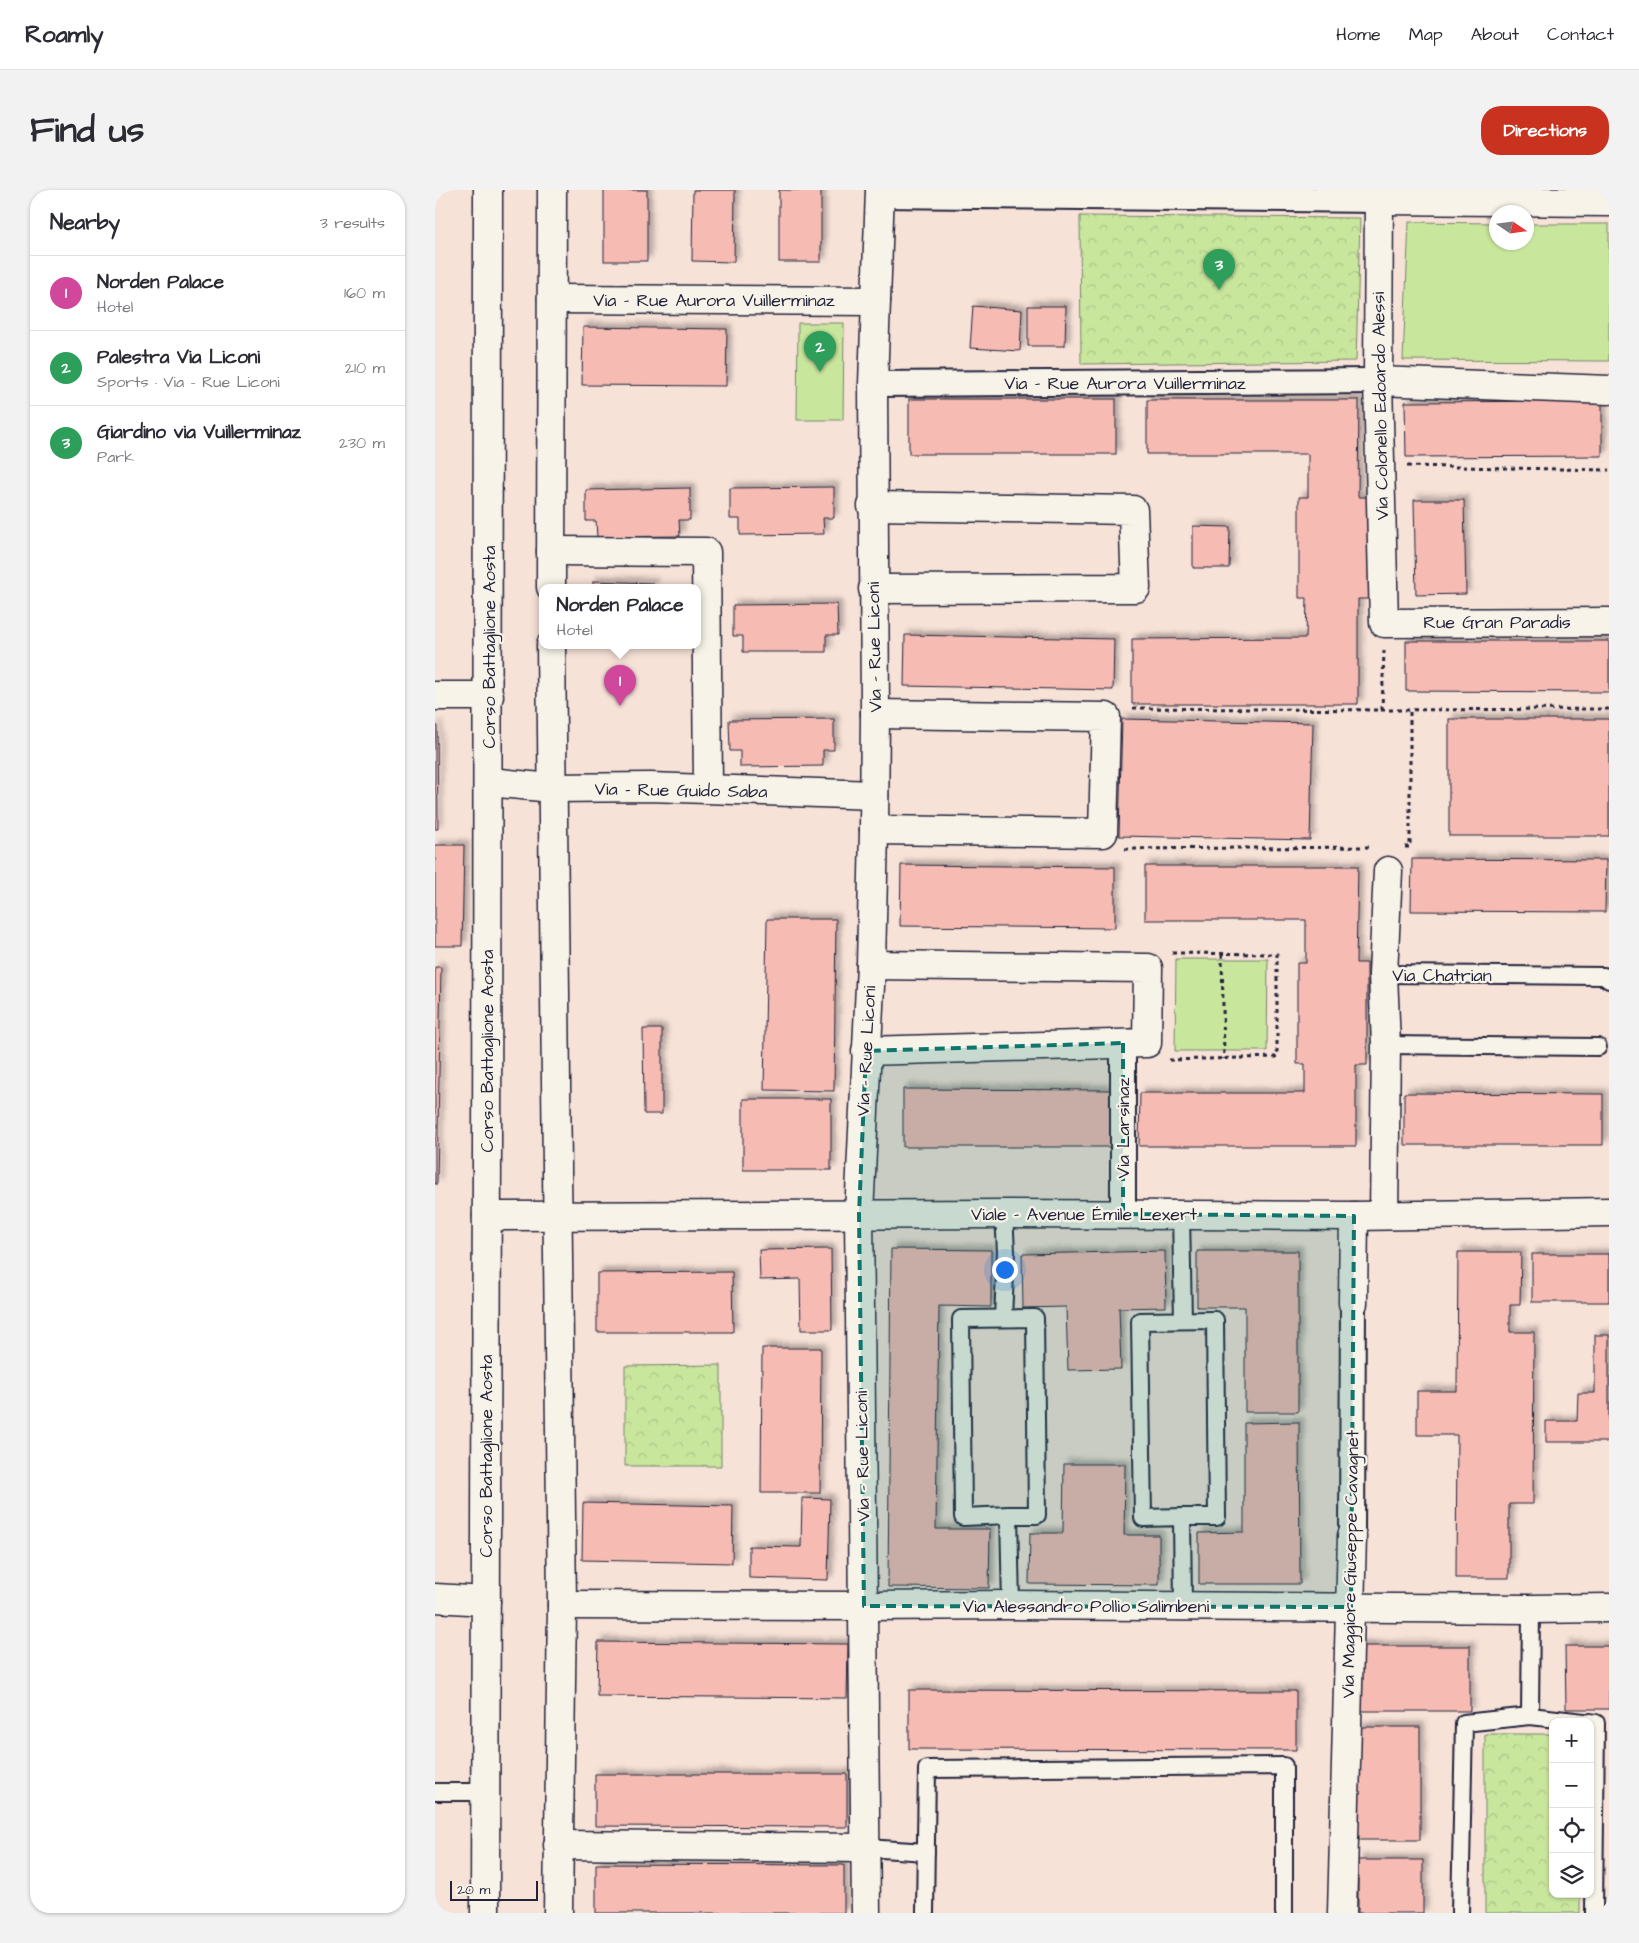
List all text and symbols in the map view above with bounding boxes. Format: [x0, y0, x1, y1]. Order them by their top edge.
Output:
text: Roamly [25, 18, 103, 52]
text: Home [1336, 22, 1381, 47]
text: Map [1409, 22, 1443, 47]
text: About [1471, 22, 1519, 47]
text: Contact [1547, 22, 1614, 47]
text: Find us [30, 106, 144, 155]
button: Directions [1481, 106, 1609, 155]
north arrow [1489, 205, 1534, 250]
text: Nearby [50, 208, 120, 237]
text: 3 results [320, 212, 385, 234]
pin: 3 [1203, 249, 1235, 290]
text: Norden Palace [97, 269, 224, 296]
text: 1 [65, 282, 67, 304]
text: 160 m [344, 282, 385, 304]
street label: Via - Rue Aurora Vuillerminaz [593, 288, 835, 313]
street label: Via Colonello Edoardo Alessi [1366, 291, 1395, 520]
text: Hotel [97, 296, 133, 318]
pin: 2 [804, 331, 836, 372]
text: Palestra Via Liconi [97, 344, 260, 371]
text: 2 [61, 357, 71, 379]
text: 210 m [345, 357, 385, 379]
text: Sports · Via - Rue Liconi [97, 371, 280, 393]
street label: Via - Rue Aurora Vuillerminaz [1004, 371, 1246, 396]
text: Giardino via Vuillerminaz [97, 419, 301, 446]
text: 3 [62, 432, 70, 454]
text: 230 m [339, 432, 385, 454]
text: Park [97, 446, 134, 468]
street label: Corso Battaglione Aosta [477, 546, 503, 748]
street label: Via - Rue Liconi [861, 581, 888, 712]
popup [539, 584, 701, 649]
text: Norden Palace [557, 592, 683, 619]
street label: Rue Gran Paradis [1423, 610, 1571, 635]
text: Hotel [557, 619, 593, 641]
pin: 1 [604, 665, 636, 706]
street label: Via - Rue Guido Saba [594, 776, 768, 805]
street label: Corso Battaglione Aosta [475, 950, 501, 1152]
street label: Via Chatrian [1392, 963, 1492, 988]
street label: Via - Rue Liconi [851, 985, 882, 1117]
street label: Via Larsinaz [1111, 1078, 1136, 1178]
street label: Viale - Avenue Émile Lexert [971, 1202, 1198, 1227]
your location [992, 1257, 1018, 1283]
street label: Corso Battaglione Aosta [474, 1355, 500, 1557]
street label: Via - Rue Liconi [849, 1390, 876, 1521]
street label: Via Maggiore Giuseppe Cavagnet [1336, 1429, 1366, 1698]
street label: Via Alessandro Pollio Salimbeni [963, 1594, 1209, 1619]
map controls [1549, 1718, 1594, 1898]
button: + [1549, 1718, 1594, 1763]
button: − [1549, 1763, 1594, 1808]
button: locate [1549, 1808, 1594, 1853]
button: layers [1549, 1853, 1594, 1898]
scale bar [450, 1878, 537, 1901]
text: 20 m [457, 1880, 490, 1900]

